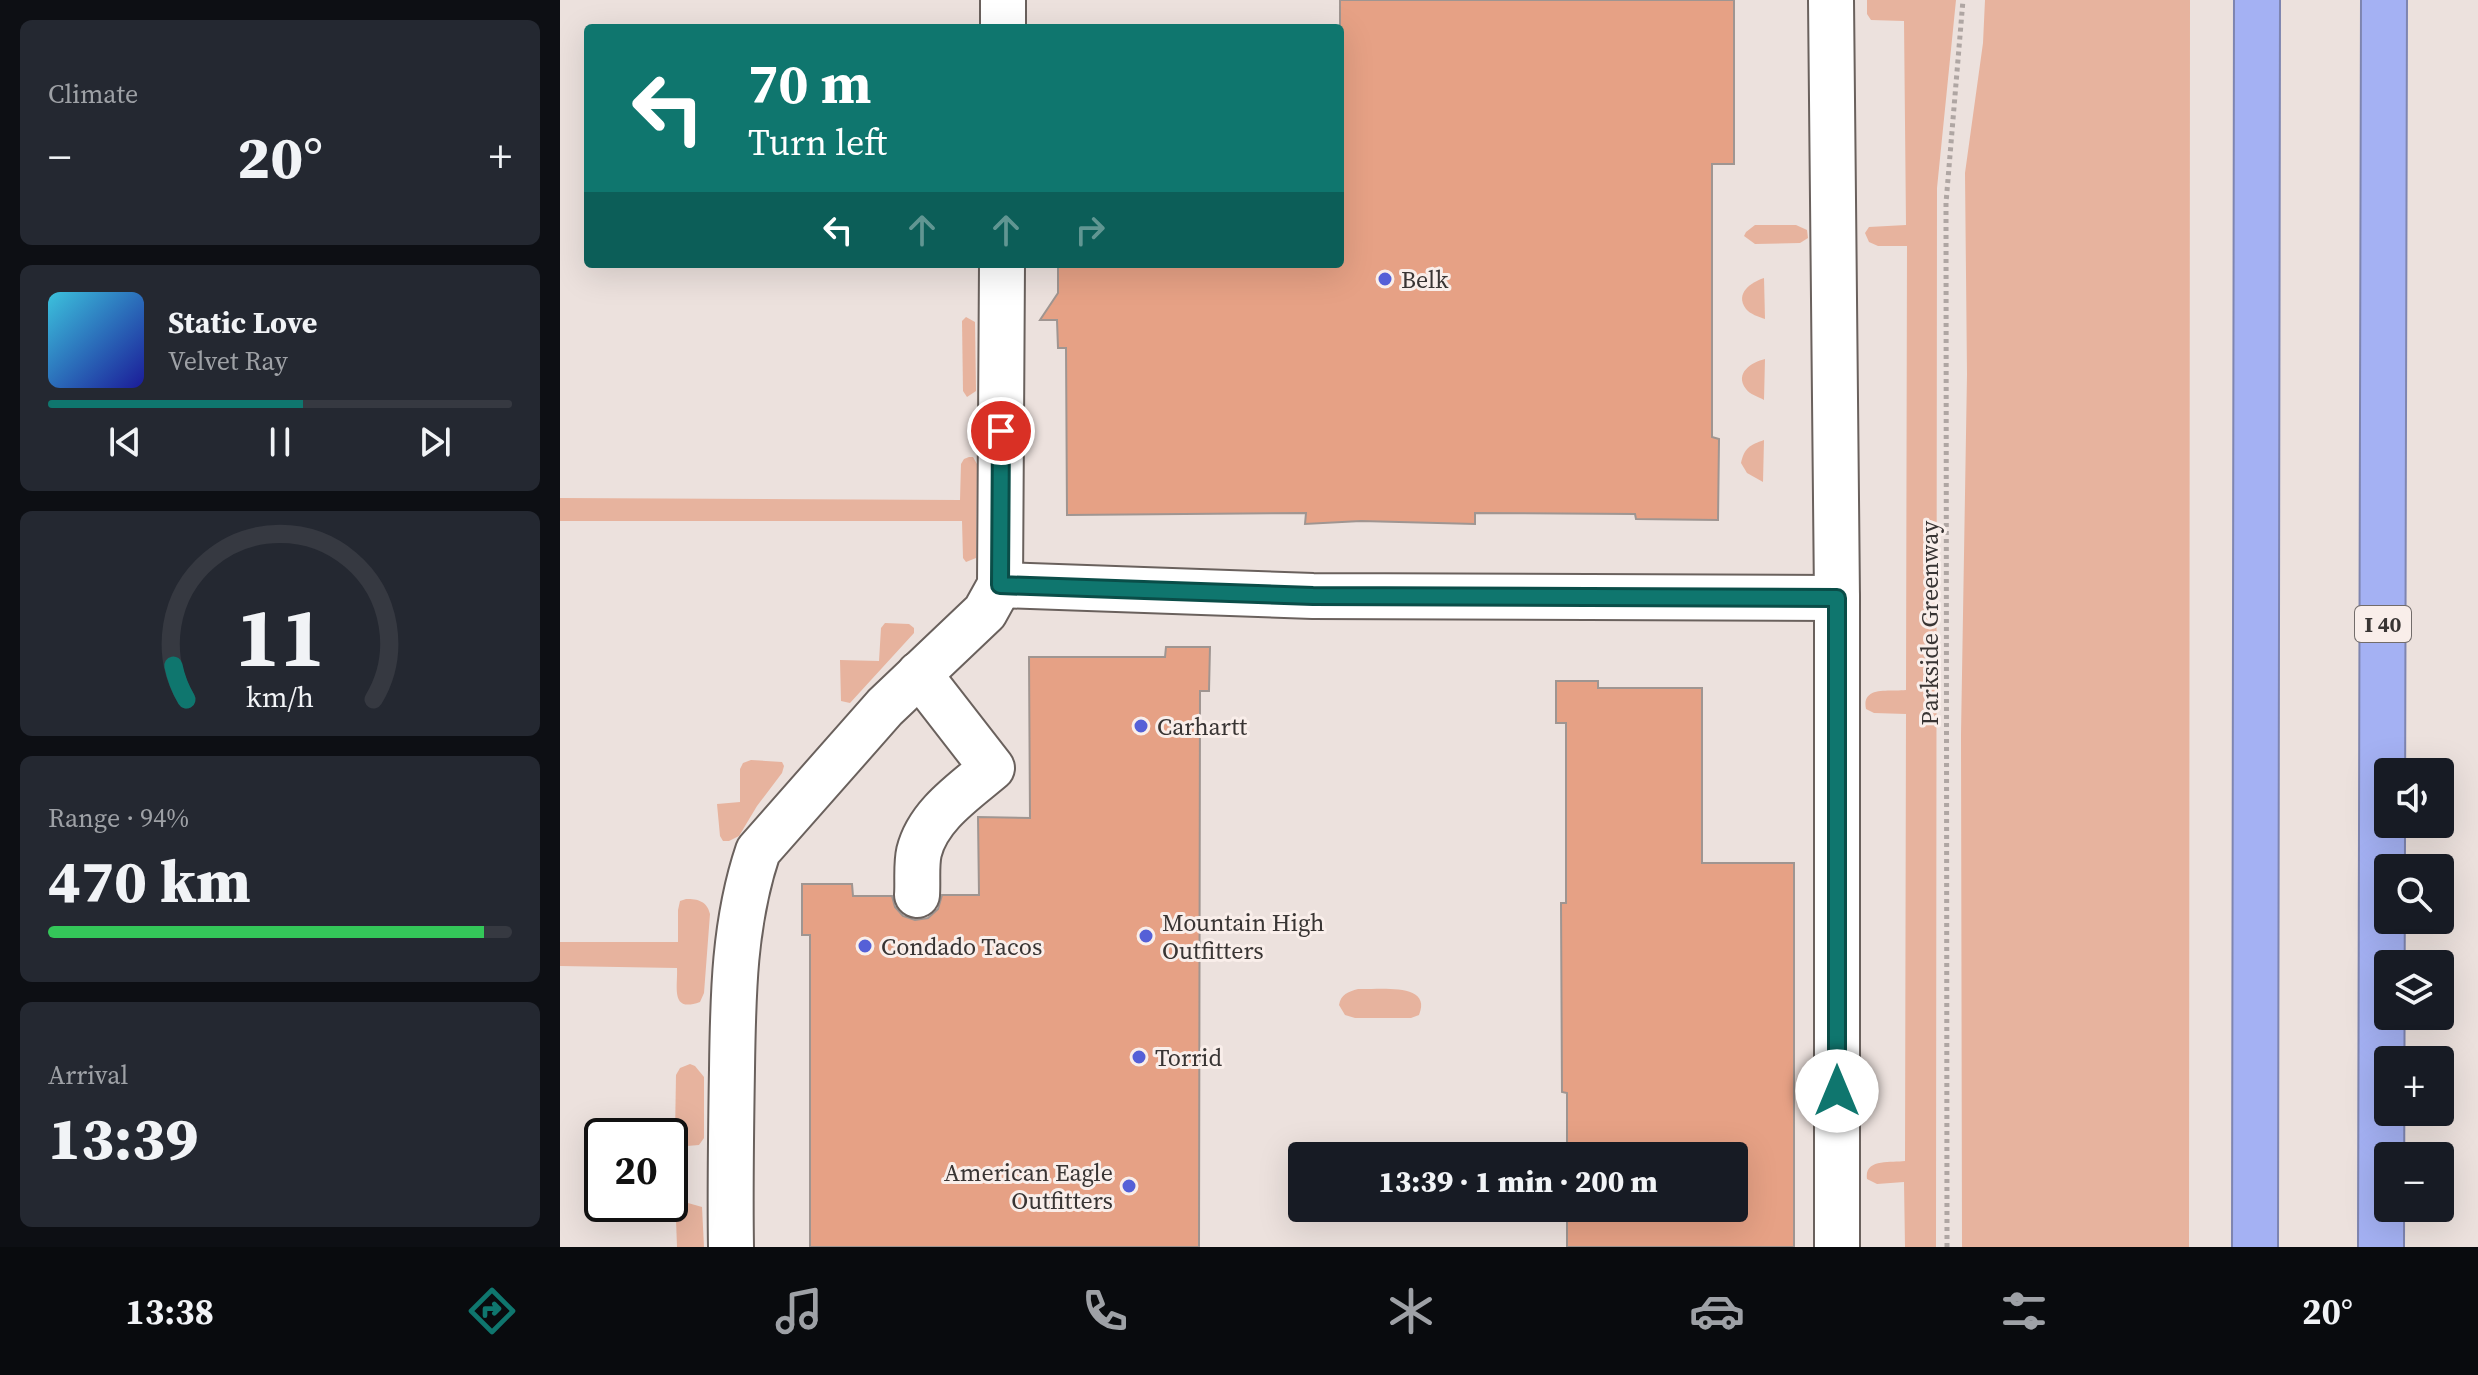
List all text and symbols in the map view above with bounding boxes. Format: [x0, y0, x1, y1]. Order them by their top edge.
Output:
text: 70 m [748, 45, 871, 122]
icon: left [616, 56, 720, 160]
text: Climate [48, 76, 138, 112]
text: 20° [237, 116, 323, 198]
text: Turn left [748, 118, 887, 167]
text: − [48, 126, 71, 187]
text: + [489, 126, 512, 187]
icon: left [816, 208, 860, 252]
icon: ahead [900, 208, 944, 252]
icon: ahead [984, 208, 1028, 252]
icon: right [1068, 208, 1112, 252]
place label: Belk [1401, 263, 1449, 296]
marker: Belk [1376, 270, 1394, 288]
text: Static Love [168, 302, 317, 343]
text: Velvet Ray [168, 343, 288, 379]
pin [967, 397, 1035, 465]
icon: arrive [979, 409, 1023, 453]
icon: previous [103, 420, 147, 464]
icon: pause [258, 420, 302, 464]
icon: next [413, 420, 457, 464]
street label: Parkside Greenway [1913, 520, 1946, 725]
text: 11 [235, 579, 325, 693]
road number: I 40 [2355, 606, 2411, 642]
text: km/h [246, 677, 314, 717]
place label: Carhartt [1157, 710, 1247, 743]
marker: Carhartt [1132, 717, 1150, 735]
map controls [2374, 758, 2454, 1222]
button: sound [2374, 758, 2454, 838]
text: Range · 94% [48, 800, 189, 836]
text: 470 km [48, 840, 251, 922]
button: search [2374, 854, 2454, 934]
place label: Mountain High Outfitters [1162, 906, 1325, 967]
marker: Mountain High Outfitters [1137, 927, 1155, 945]
place label: Condado Tacos [881, 930, 1042, 963]
marker: Condado Tacos [856, 937, 874, 955]
button: layers [2374, 950, 2454, 1030]
place label: Torrid [1155, 1041, 1222, 1074]
button: + [2374, 1046, 2454, 1126]
marker: Torrid [1130, 1048, 1148, 1066]
position arrow [1795, 1049, 1879, 1133]
text: Arrival [48, 1057, 128, 1093]
text: 13:39 [48, 1097, 198, 1179]
speed limit sign: 20 [584, 1118, 688, 1222]
button: − [2374, 1142, 2454, 1222]
place label: American Eagle Outfitters [944, 1156, 1113, 1217]
text: 13:39 · 1 min · 200 m [1378, 1161, 1658, 1202]
marker: American Eagle Outfitters [1120, 1177, 1138, 1195]
icon: directions [464, 1283, 520, 1339]
icon: music [771, 1283, 827, 1339]
icon: phone [1077, 1283, 1133, 1339]
icon: climate [1383, 1283, 1439, 1339]
icon: car [1689, 1283, 1745, 1339]
icon: filters [1996, 1283, 2052, 1339]
text: 13:38 [125, 1287, 214, 1336]
text: 20° [2302, 1287, 2353, 1336]

